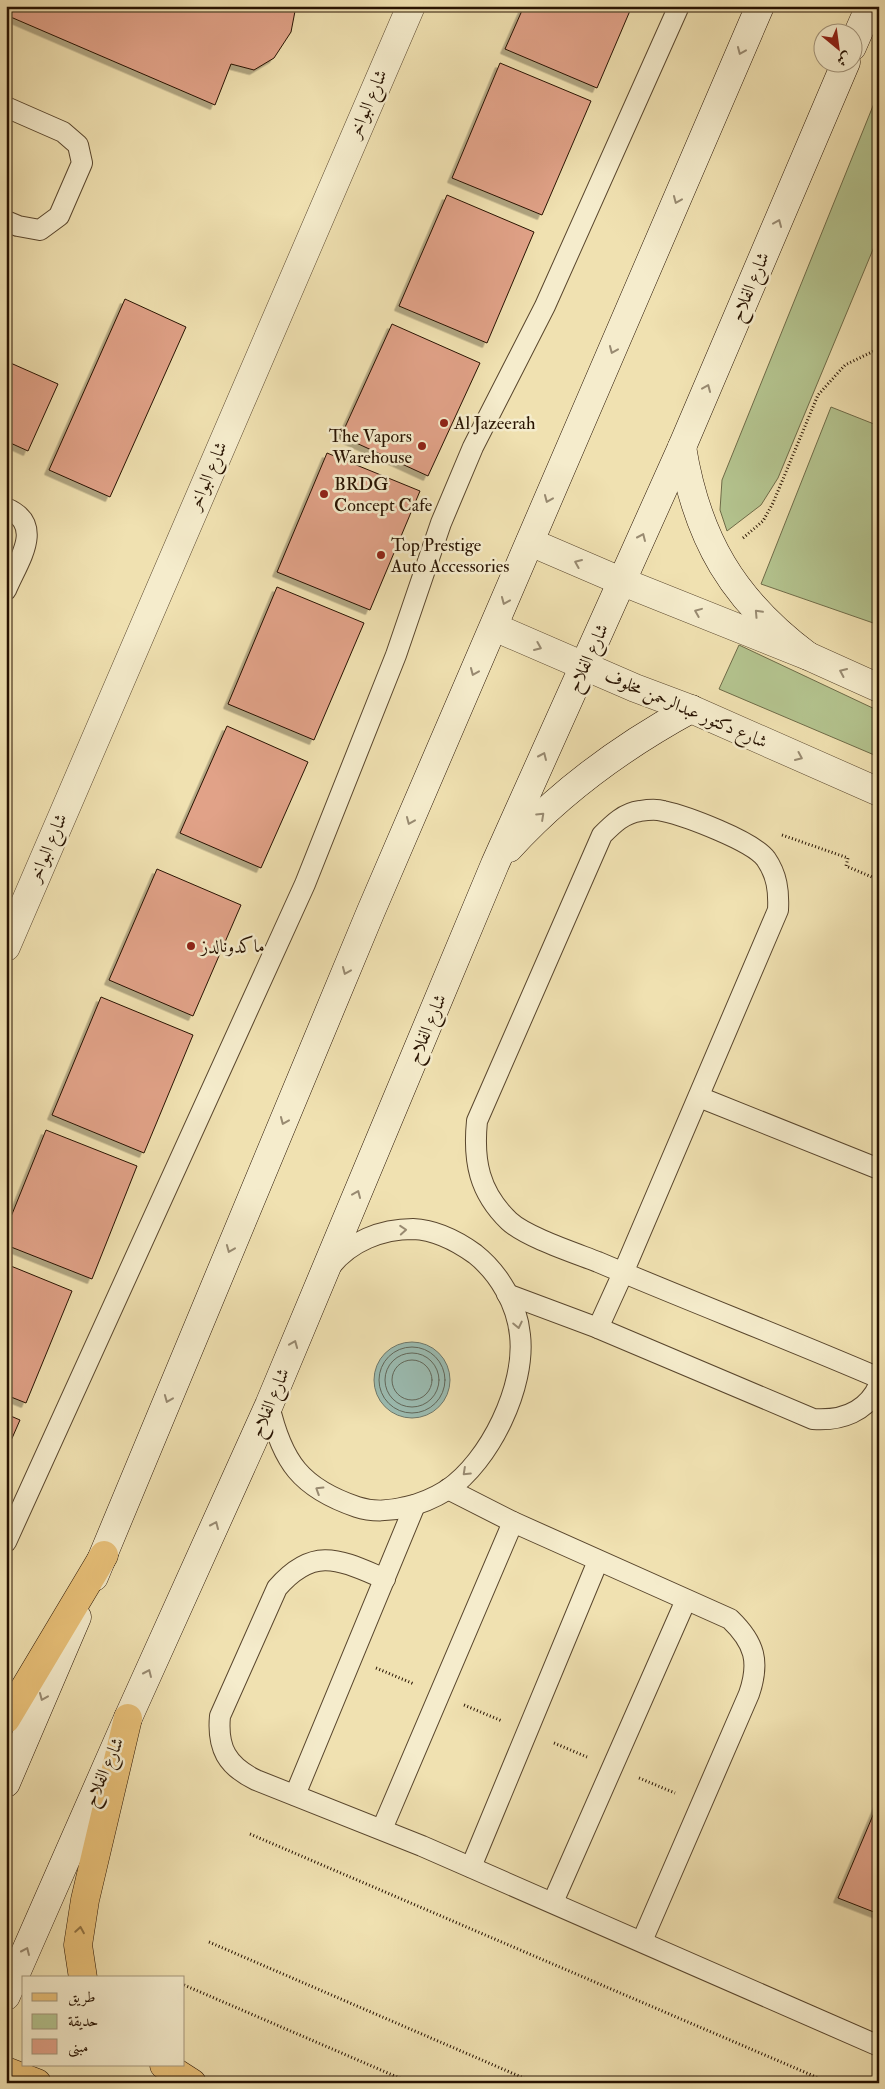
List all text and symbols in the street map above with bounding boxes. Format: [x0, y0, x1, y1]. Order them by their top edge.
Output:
north arrow [812, 22, 862, 72]
one-way arrow [737, 46, 748, 55]
text: ش [834, 48, 854, 70]
street label: شارع البواخر [342, 66, 395, 145]
one-way arrow [672, 195, 683, 204]
one-way arrow [771, 219, 782, 228]
street label: شارع الفلاح [725, 249, 779, 327]
one-way arrow [608, 345, 618, 353]
one-way arrow [700, 384, 711, 393]
place label: Al Jazeerah [453, 412, 536, 435]
marker: Al Jazeerah [438, 417, 450, 429]
place label: The Vapors Warehouse [329, 425, 412, 469]
street label: شارع البواخر [182, 438, 235, 517]
marker: The Vapors Warehouse [416, 440, 428, 452]
place label: BRDG Concept Cafe [334, 473, 433, 517]
marker: BRDG Concept Cafe [318, 488, 330, 500]
one-way arrow [544, 494, 555, 503]
one-way arrow [635, 533, 646, 542]
place label: Top Prestige Auto Accessories [390, 534, 509, 578]
marker: Top Prestige Auto Accessories [375, 549, 387, 561]
one-way arrow [574, 558, 583, 569]
one-way arrow [501, 596, 511, 605]
one-way arrow [694, 608, 703, 619]
one-way arrow [755, 609, 764, 618]
street label: شارع الفلاح [562, 620, 618, 698]
one-way arrow [533, 640, 542, 651]
street label: شارع دكتور عبدالرحمن مخلوف [600, 664, 771, 756]
one-way arrow [470, 667, 481, 676]
one-way arrow [839, 668, 848, 678]
one-way arrow [794, 750, 803, 761]
one-way arrow [537, 752, 548, 761]
street label: شارع البواخر [22, 810, 75, 889]
one-way arrow [535, 813, 544, 822]
one-way arrow [406, 817, 416, 825]
place label: ماكدونالدز [199, 935, 265, 958]
marker: ماكدونالدز [185, 940, 197, 952]
one-way arrow [342, 966, 353, 975]
street label: شارع الفلاح [402, 991, 456, 1069]
one-way arrow [279, 1116, 290, 1125]
one-way arrow [351, 1191, 361, 1199]
one-way arrow [399, 1225, 407, 1236]
one-way arrow [226, 1244, 237, 1253]
one-way arrow [512, 1320, 523, 1329]
one-way arrow [288, 1340, 299, 1349]
street label: شارع الفلاح [245, 1365, 299, 1443]
one-way arrow [164, 1394, 175, 1403]
one-way arrow [463, 1466, 472, 1475]
one-way arrow [315, 1486, 324, 1496]
one-way arrow [209, 1521, 219, 1530]
one-way arrow [142, 1669, 152, 1678]
one-way arrow [39, 1692, 50, 1701]
street label: شارع الفلاح [79, 1734, 133, 1812]
one-way arrow [74, 1925, 85, 1933]
one-way arrow [19, 1947, 30, 1956]
legend [22, 1976, 185, 2066]
text: طريق [68, 1988, 95, 2007]
text: حديقة [68, 2012, 98, 2031]
text: مبنى [68, 2038, 88, 2058]

